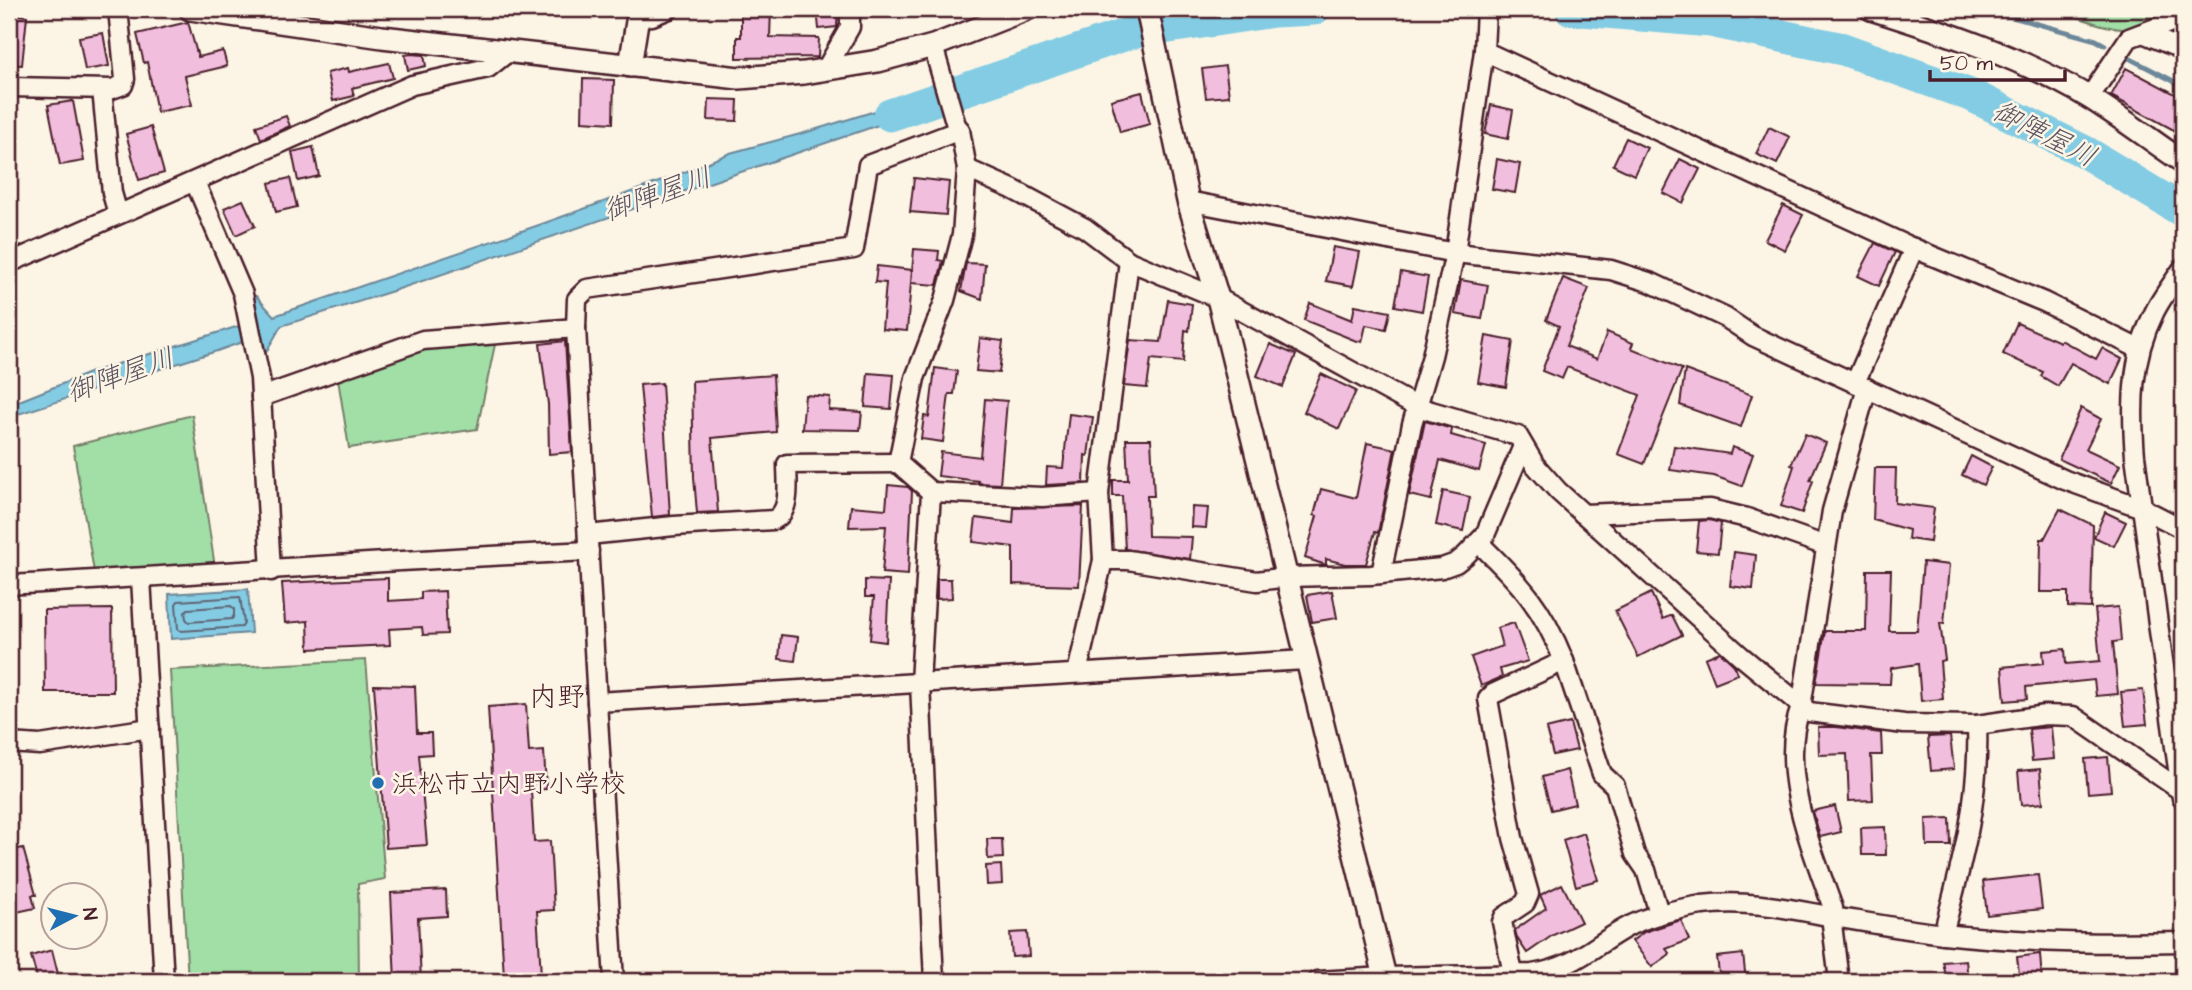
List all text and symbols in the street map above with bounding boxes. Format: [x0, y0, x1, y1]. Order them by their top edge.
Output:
scale bar [1930, 38, 2064, 82]
text: 50 m [1940, 49, 1994, 78]
water label: 御陣屋川 [1986, 92, 2103, 177]
water label: 御陣屋川 [598, 158, 717, 231]
water label: 御陣屋川 [61, 339, 180, 412]
district label: 内野 [529, 678, 585, 717]
place label: 浜松市立内野小学校 [392, 766, 626, 802]
marker: 浜松市立内野小学校 [370, 775, 386, 791]
north arrow [38, 881, 108, 951]
text: N [75, 907, 104, 922]

